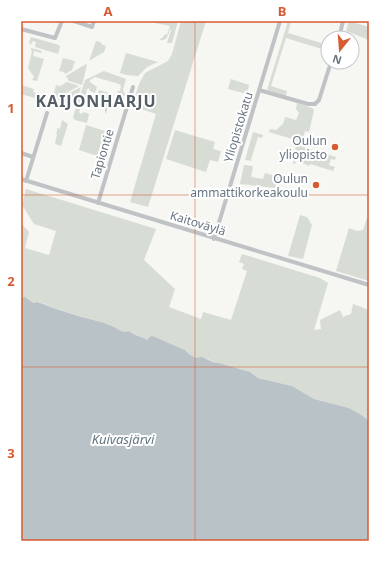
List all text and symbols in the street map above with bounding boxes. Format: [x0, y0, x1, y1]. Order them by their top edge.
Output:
text: A [104, 2, 113, 20]
text: B [278, 2, 286, 20]
north arrow [320, 30, 360, 70]
text: N [330, 52, 343, 69]
district label: KAIJONHARJU [35, 90, 157, 112]
street label: Yliopistokatu [219, 90, 257, 164]
text: 1 [7, 99, 15, 117]
street label: Tapiontie [86, 127, 118, 181]
place label: Oulun yliopisto [280, 132, 327, 163]
marker: Oulun yliopisto [330, 142, 340, 152]
place label: Oulun ammattikorkeakoulu [190, 170, 308, 201]
marker: Oulun ammattikorkeakoulu [311, 180, 321, 190]
street label: Kaitoväylä [168, 206, 228, 240]
text: 2 [7, 272, 15, 290]
water label: Kuivasjärvi [92, 430, 155, 448]
text: 3 [7, 444, 15, 462]

